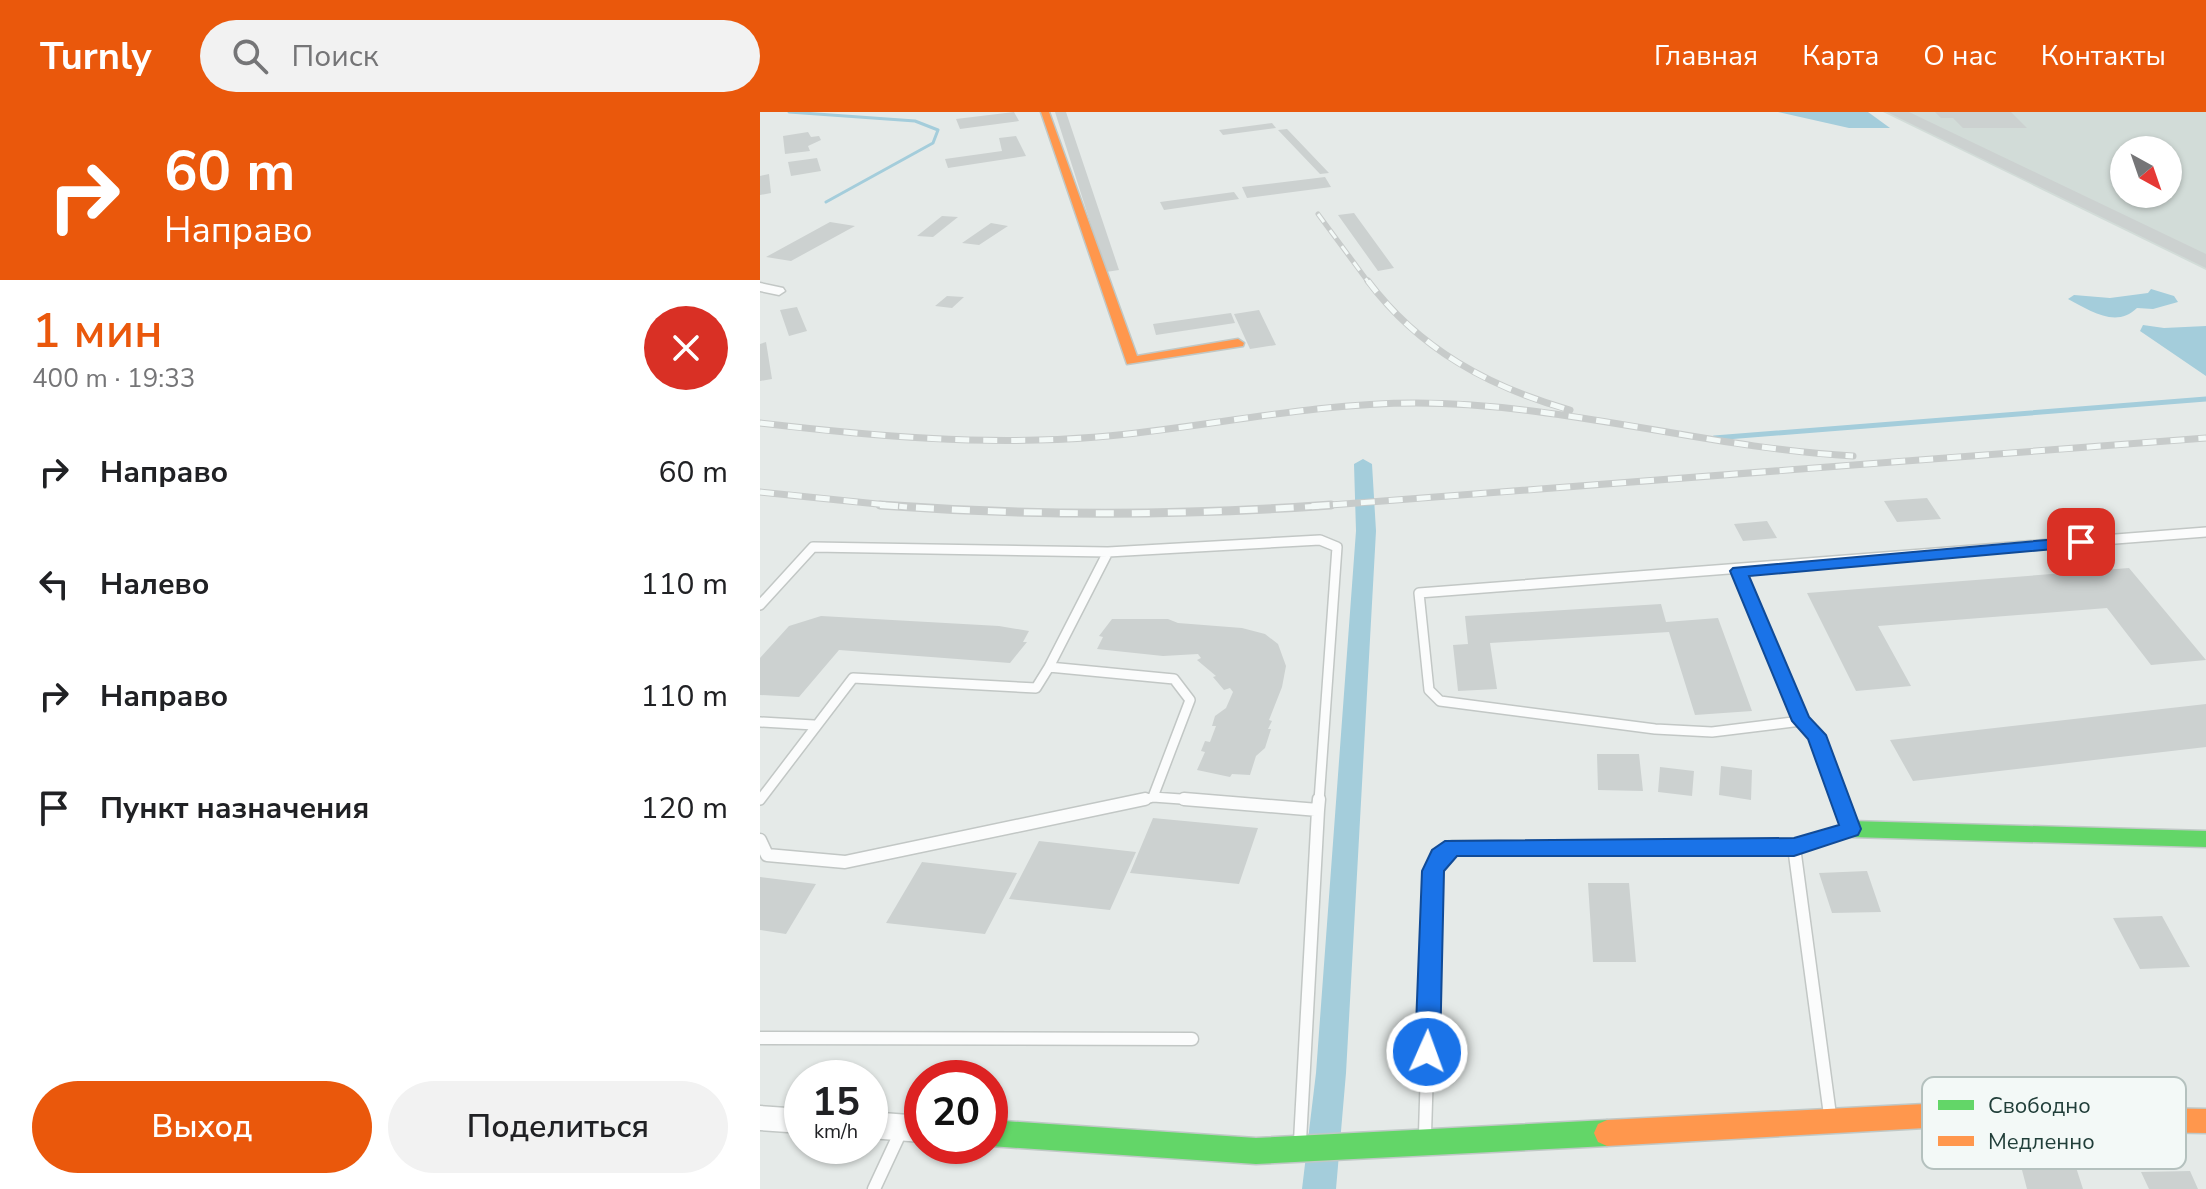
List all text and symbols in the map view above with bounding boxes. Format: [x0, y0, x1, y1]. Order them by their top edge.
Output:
search box [200, 20, 760, 92]
text: Turnly [40, 31, 152, 82]
icon: search [228, 34, 272, 78]
text: Поиск [292, 36, 379, 77]
text: Главная [1654, 37, 1758, 75]
text: Карта [1802, 37, 1879, 75]
text: О нас [1923, 37, 1997, 75]
text: Контакты [2041, 37, 2166, 75]
text: 60 m [164, 133, 295, 210]
north arrow [2110, 136, 2182, 208]
map controls [2110, 136, 2182, 208]
icon: right [32, 144, 136, 248]
text: Направо [164, 206, 313, 255]
text: 1 мин [32, 298, 163, 364]
button: close [644, 306, 728, 390]
text: 400 m · 19:33 [32, 361, 195, 396]
icon: right [32, 450, 76, 494]
text: Направо [100, 452, 228, 493]
text: 60 m [659, 452, 728, 493]
pin [2047, 508, 2115, 576]
icon: arrive [2059, 520, 2103, 564]
icon: left [32, 562, 76, 606]
text: Налево [100, 564, 209, 605]
text: 110 m [641, 564, 728, 605]
icon: right [32, 674, 76, 718]
text: Направо [100, 676, 228, 717]
text: 110 m [641, 676, 728, 717]
icon: arrive [32, 786, 76, 830]
text: Пункт назначения [100, 788, 369, 829]
text: 120 m [641, 788, 728, 829]
position arrow [1385, 1010, 1469, 1094]
speed limit sign: 20 [904, 1060, 1008, 1164]
text: 15 [812, 1075, 860, 1129]
legend [1922, 1077, 2186, 1169]
button: Выход [32, 1081, 372, 1173]
button: Поделиться [388, 1081, 728, 1173]
text: Свободно [1988, 1091, 2091, 1121]
text: km/h [814, 1118, 858, 1145]
text: Медленно [1988, 1127, 2095, 1157]

